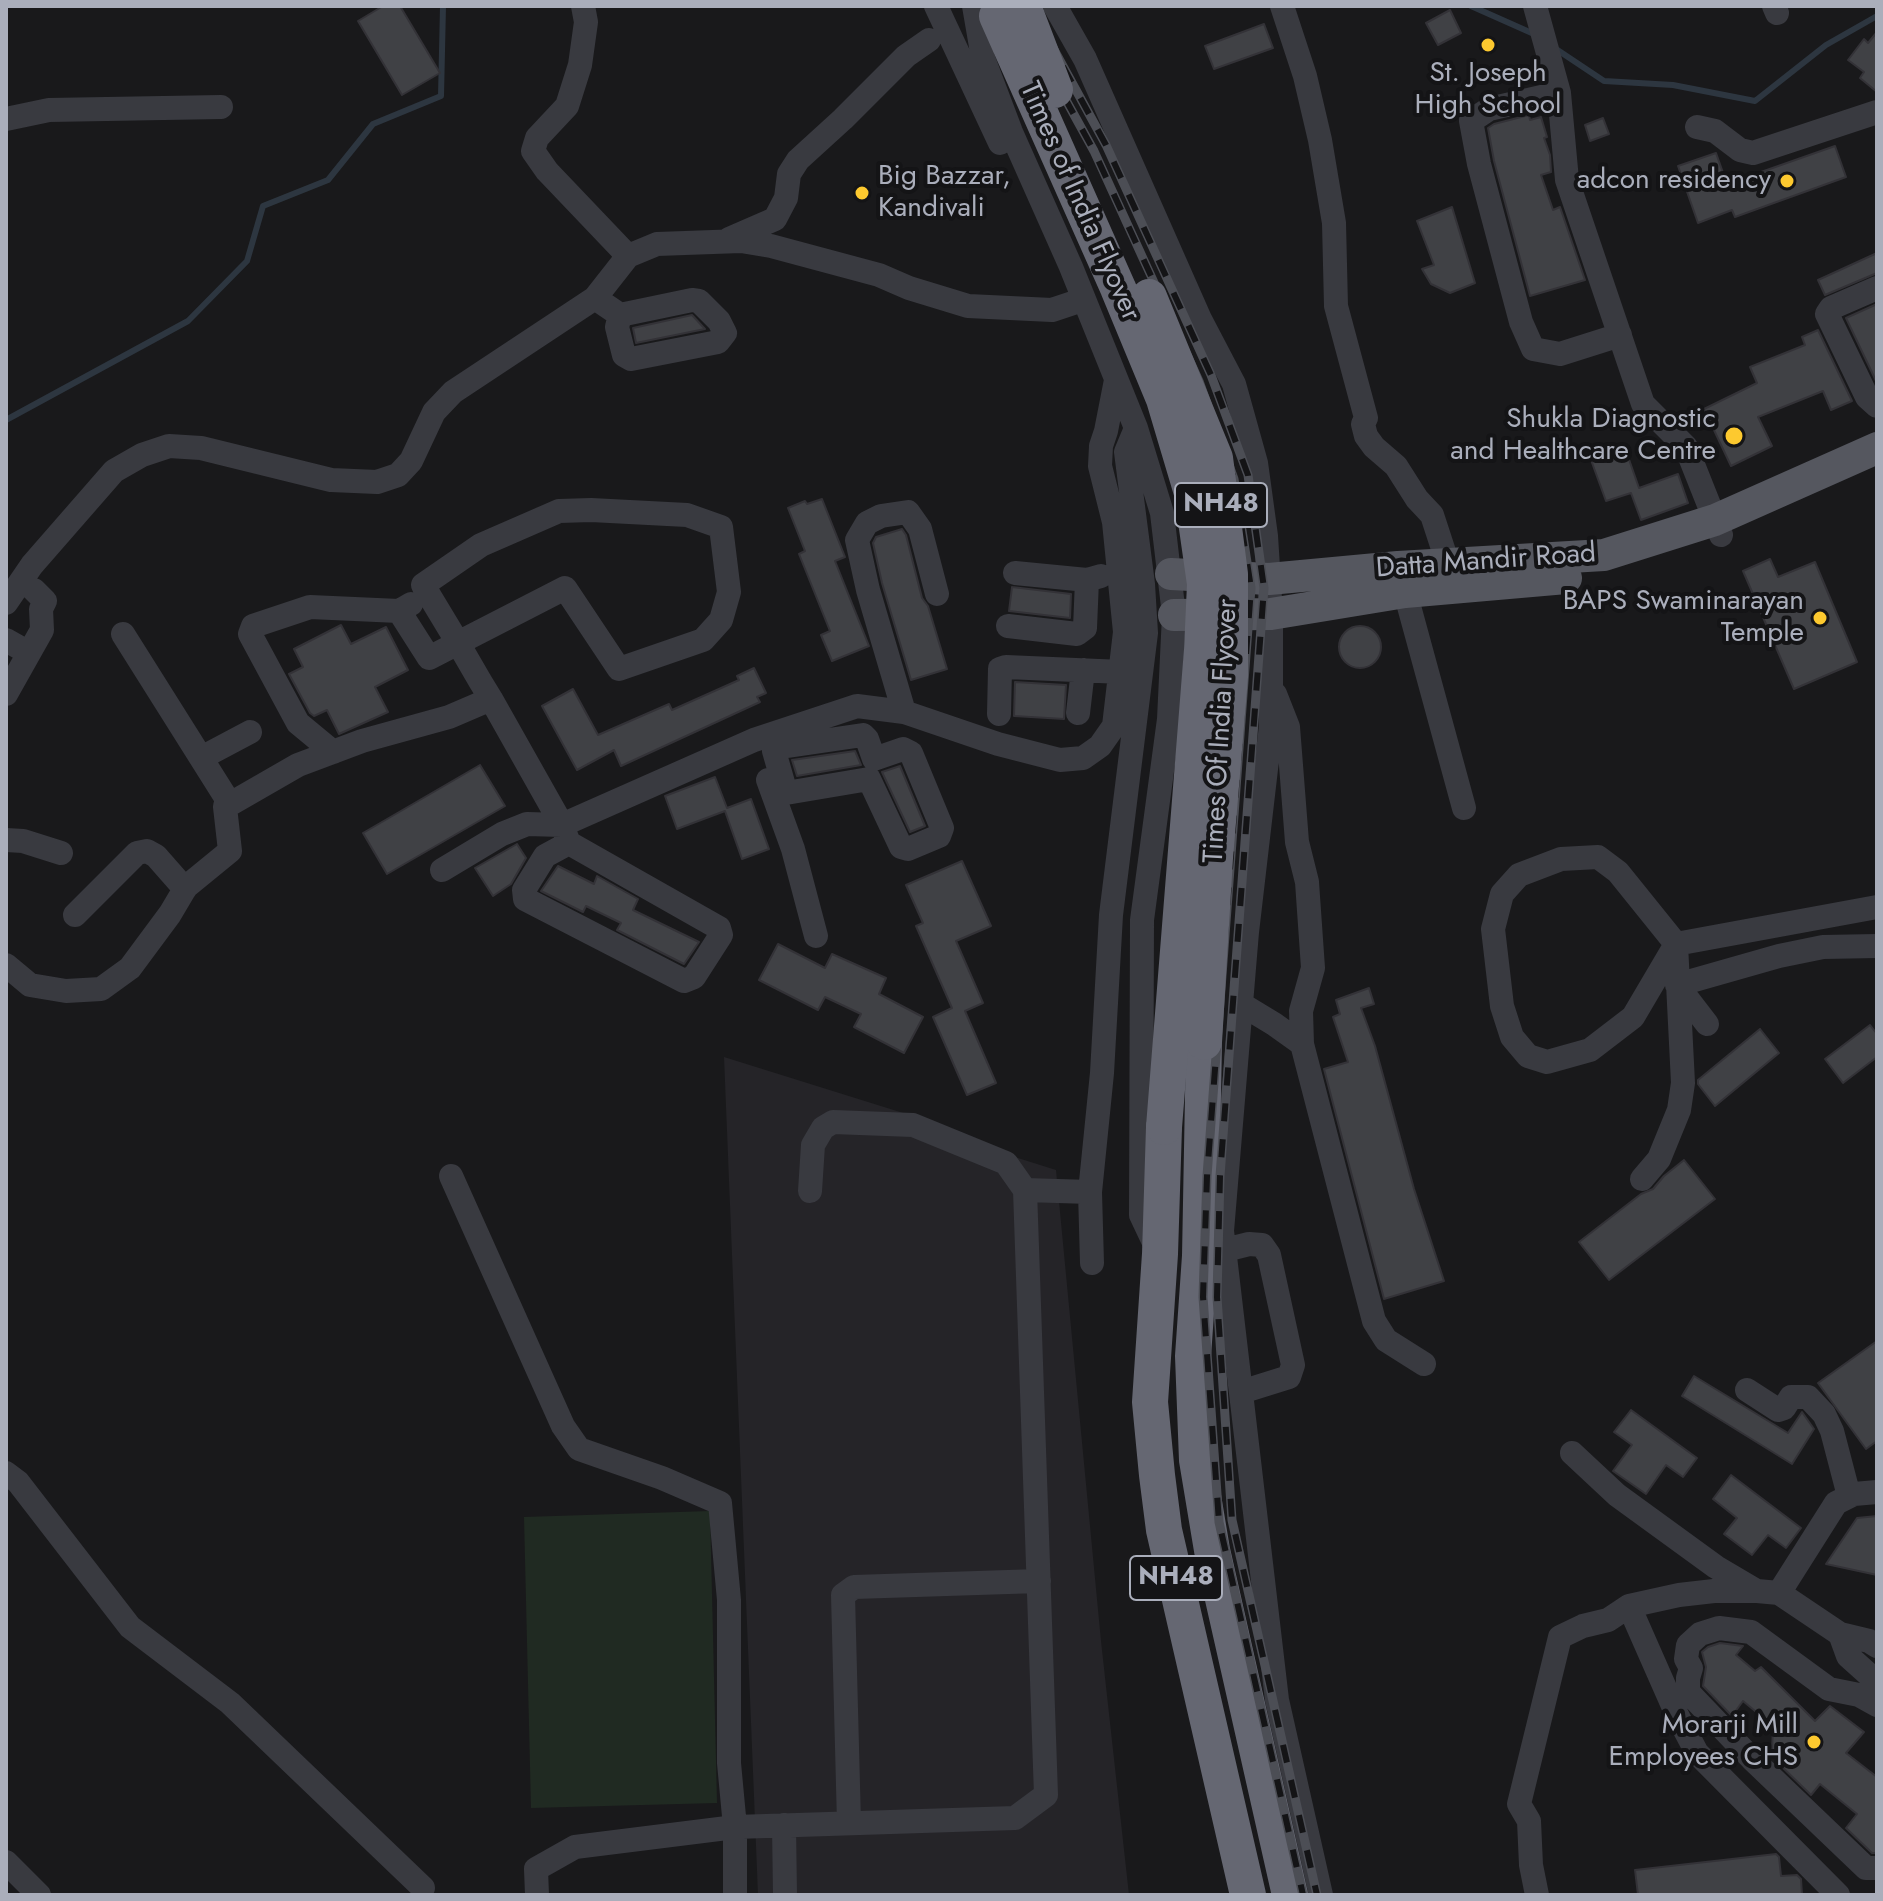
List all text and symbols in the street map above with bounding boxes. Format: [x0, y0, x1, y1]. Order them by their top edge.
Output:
marker: St. Joseph High School [1479, 36, 1497, 54]
place label: St. Joseph High School [1415, 57, 1561, 123]
street label: Times of India Flyover [1011, 77, 1147, 327]
place label: Big Bazzar, Kandivali [878, 160, 1011, 226]
place label: adcon residency [1577, 164, 1771, 198]
marker: adcon residency [1778, 172, 1796, 190]
marker: Big Bazzar, Kandivali [853, 184, 871, 202]
place label: Shukla Diagnostic and Healthcare Centre [1450, 403, 1716, 469]
marker: Shukla Diagnostic and Healthcare Centre [1723, 425, 1745, 447]
road number: NH48 [1175, 483, 1267, 527]
street label: Datta Mandir Road [1375, 538, 1597, 586]
place label: BAPS Swaminarayan Temple [1563, 585, 1804, 651]
street label: Times Of India Flyover [1198, 598, 1246, 864]
marker: BAPS Swaminarayan Temple [1811, 609, 1829, 627]
road number: NH48 [1130, 1556, 1222, 1600]
place label: Morarji Mill Employees CHS [1609, 1709, 1798, 1775]
marker: Morarji Mill Employees CHS [1805, 1733, 1823, 1751]

